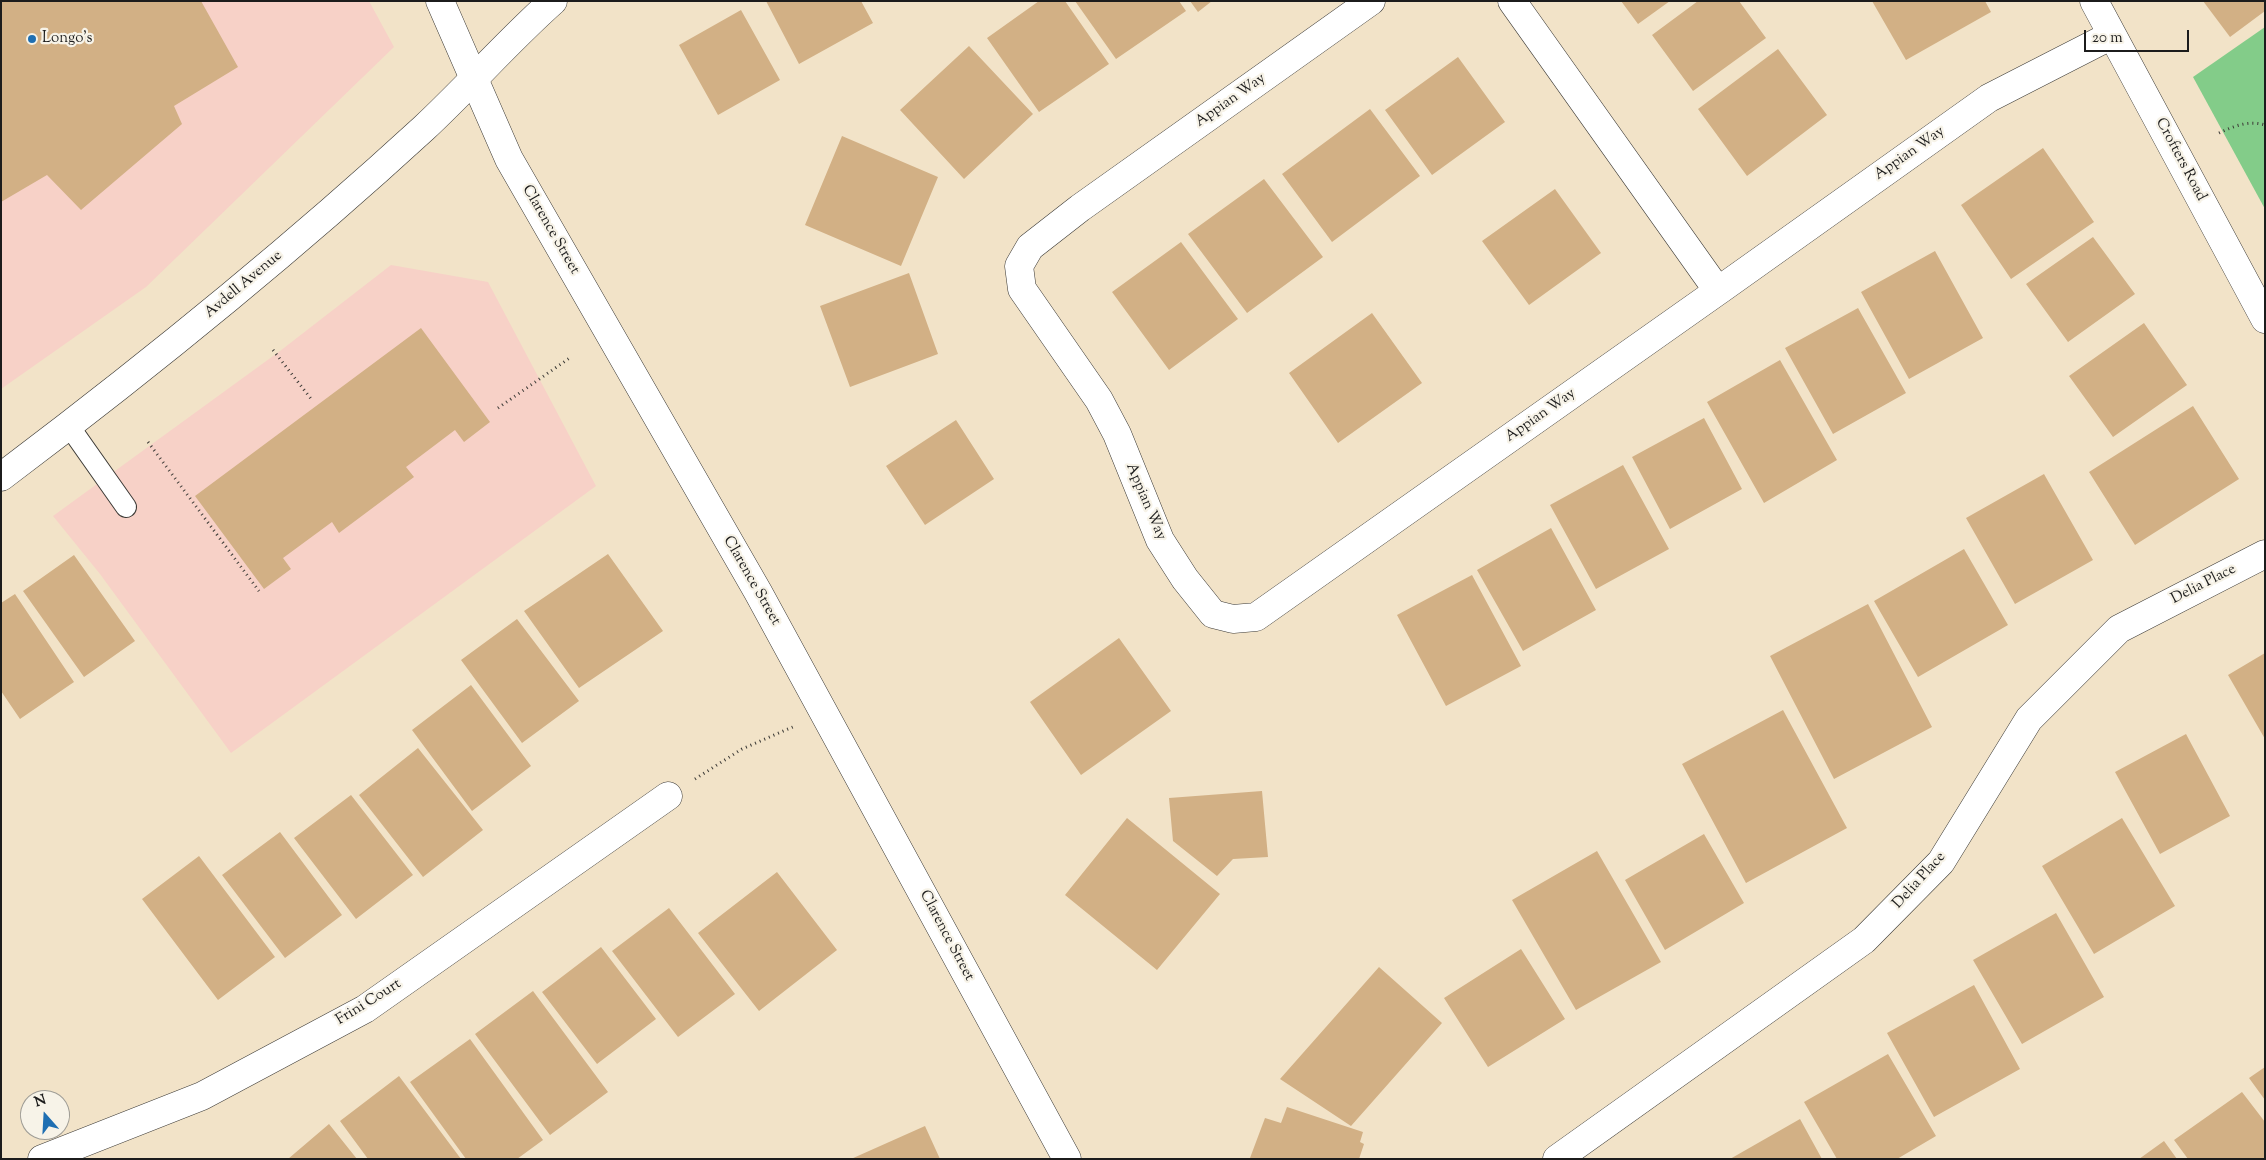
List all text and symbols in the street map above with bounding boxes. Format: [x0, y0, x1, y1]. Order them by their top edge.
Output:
scale bar [2086, 20, 2191, 52]
text: 20 m [2092, 28, 2123, 49]
place label: Longo's [42, 30, 92, 48]
marker: Longo's [26, 33, 38, 45]
street label: Appian Way [1192, 70, 1270, 132]
street label: Crofters Road [2151, 115, 2209, 205]
street label: Appian Way [1871, 123, 1949, 185]
street label: Clarence Street [517, 182, 583, 278]
street label: Avdell Avenue [202, 247, 286, 323]
street label: Appian Way [1502, 385, 1580, 447]
street label: Appian Way [1121, 461, 1169, 543]
street label: Clarence Street [718, 533, 784, 629]
street label: Delia Place [2169, 561, 2239, 609]
street label: Delia Place [1890, 849, 1950, 913]
street label: Clarence Street [915, 888, 977, 984]
street label: Frini Court [333, 976, 405, 1030]
north arrow [20, 1090, 70, 1140]
text: N [32, 1090, 49, 1113]

